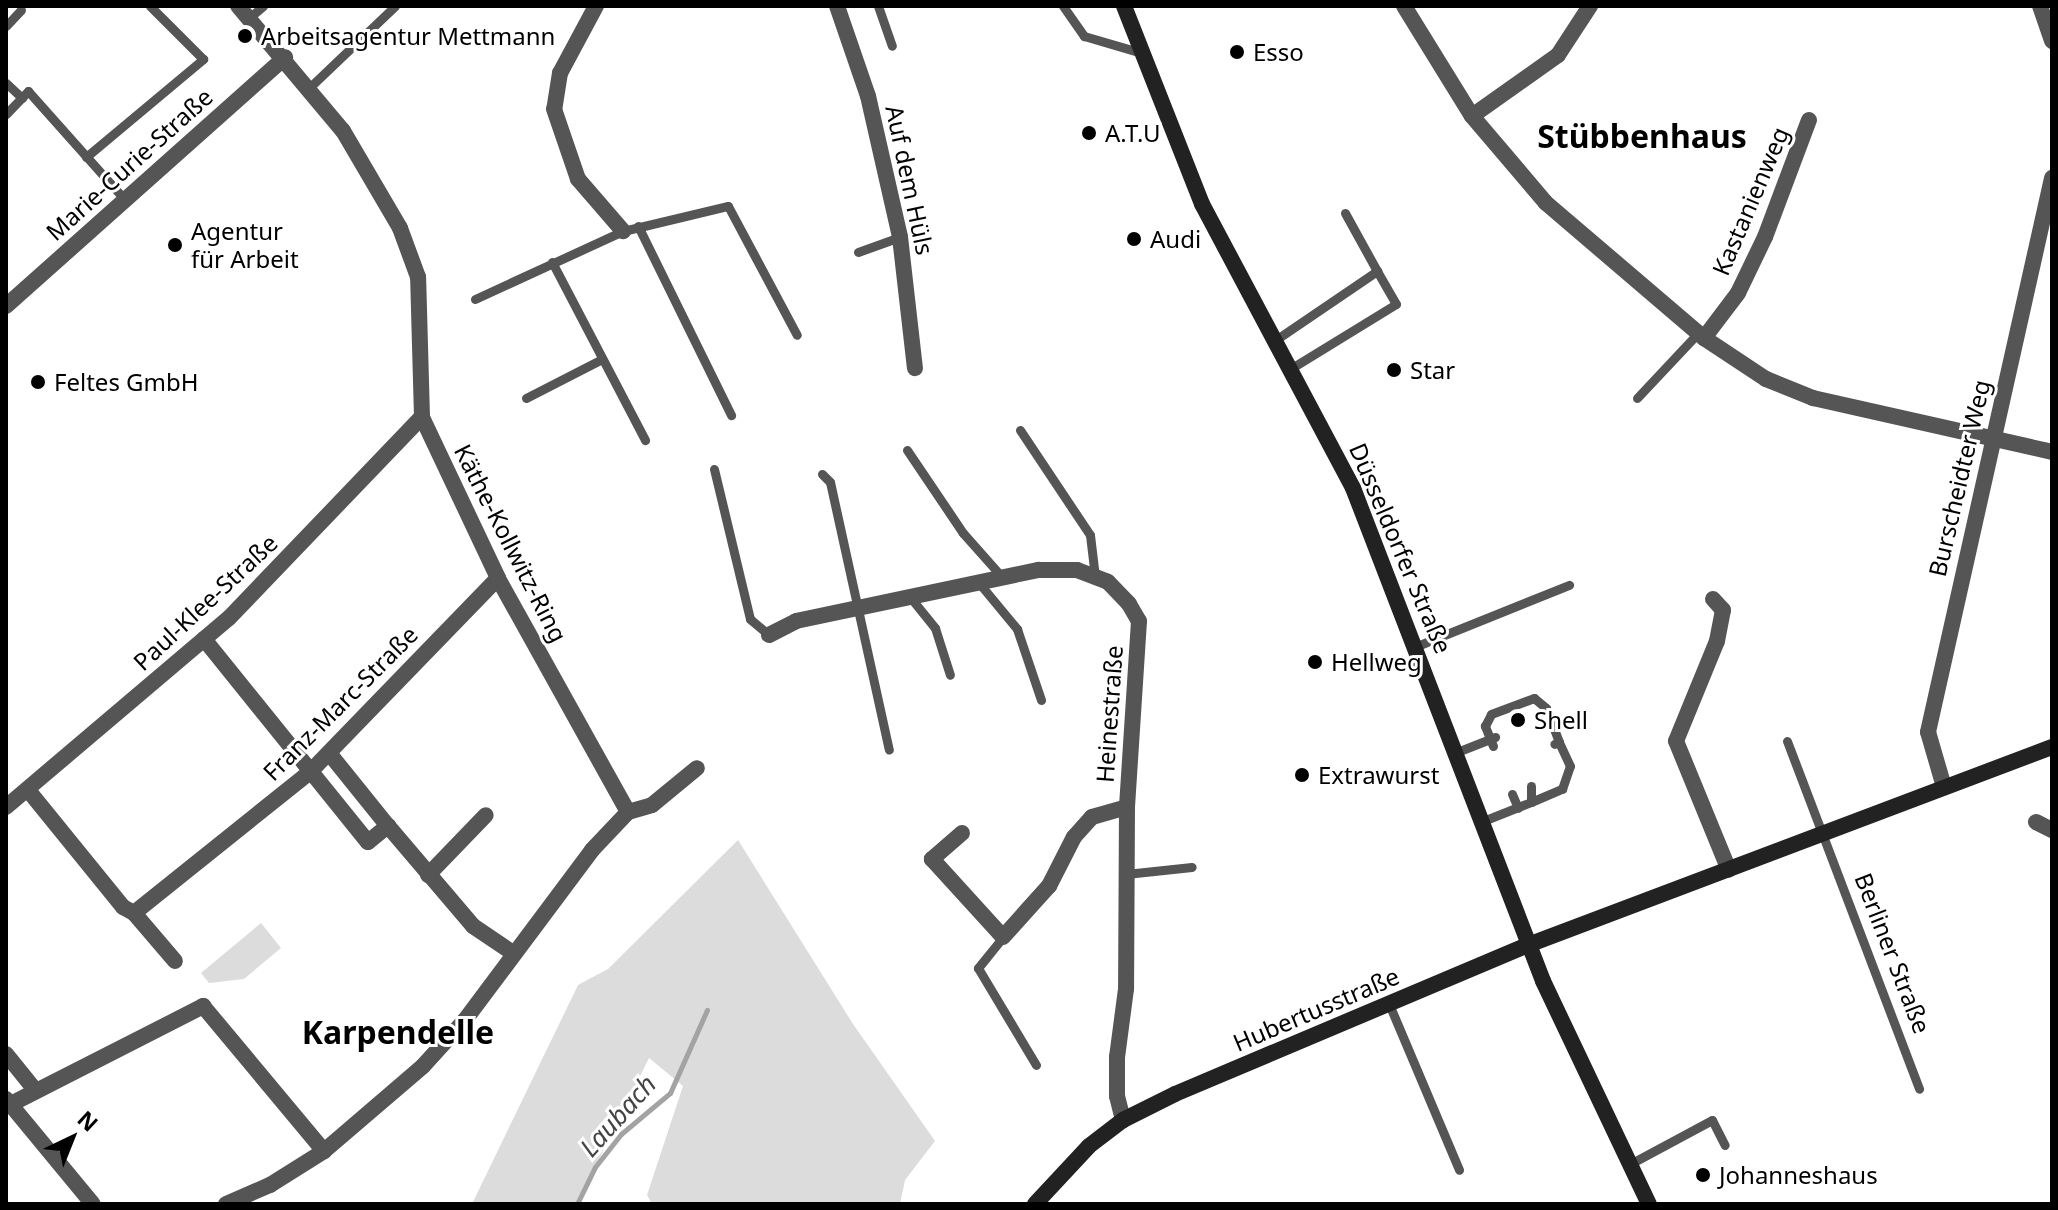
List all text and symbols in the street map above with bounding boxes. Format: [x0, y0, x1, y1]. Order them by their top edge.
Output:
place label: Arbeitsagentur Mettmann [261, 22, 555, 50]
marker: Arbeitsagentur Mettmann [236, 27, 254, 45]
place label: Esso [1253, 38, 1304, 66]
marker: Esso [1228, 43, 1246, 61]
street label: Marie-Curie-Straße [40, 82, 218, 246]
street label: Auf dem Hüls [880, 103, 940, 257]
district label: Stübbenhaus [1537, 117, 1747, 155]
place label: A.T.U [1105, 119, 1160, 147]
street label: Kastanienweg [1706, 122, 1794, 280]
marker: A.T.U [1080, 124, 1098, 142]
place label: Agentur für Arbeit [191, 217, 299, 273]
place label: Audi [1150, 225, 1201, 253]
marker: Audi [1125, 230, 1143, 248]
marker: Agentur für Arbeit [166, 236, 184, 254]
place label: Star [1410, 356, 1455, 384]
marker: Star [1385, 361, 1403, 379]
place label: Feltes GmbH [54, 368, 199, 396]
marker: Feltes GmbH [29, 373, 47, 391]
street label: Burscheidter Weg [1922, 377, 1996, 579]
street label: Käthe-Kollwitz-Ring [449, 439, 573, 647]
street label: Düsseldorfer Straße [1344, 439, 1458, 657]
street label: Paul-Klee-Straße [127, 528, 283, 676]
street label: Franz-Marc-Straße [257, 620, 423, 786]
street label: Heinestraße [1090, 644, 1128, 784]
place label: Hellweg [1331, 648, 1422, 676]
marker: Hellweg [1306, 653, 1324, 671]
place label: Shell [1534, 706, 1588, 734]
marker: Shell [1509, 711, 1527, 729]
place label: Extrawurst [1318, 761, 1439, 789]
marker: Extrawurst [1293, 766, 1311, 784]
street label: Berliner Straße [1849, 869, 1937, 1037]
street label: Hubertusstraße [1229, 961, 1403, 1057]
district label: Karpendelle [302, 1013, 494, 1051]
water label: Laubach [573, 1069, 663, 1163]
north arrow [32, 1098, 112, 1178]
text: N [72, 1103, 105, 1138]
place label: Johanneshaus [1719, 1161, 1878, 1189]
marker: Johanneshaus [1694, 1166, 1712, 1184]

